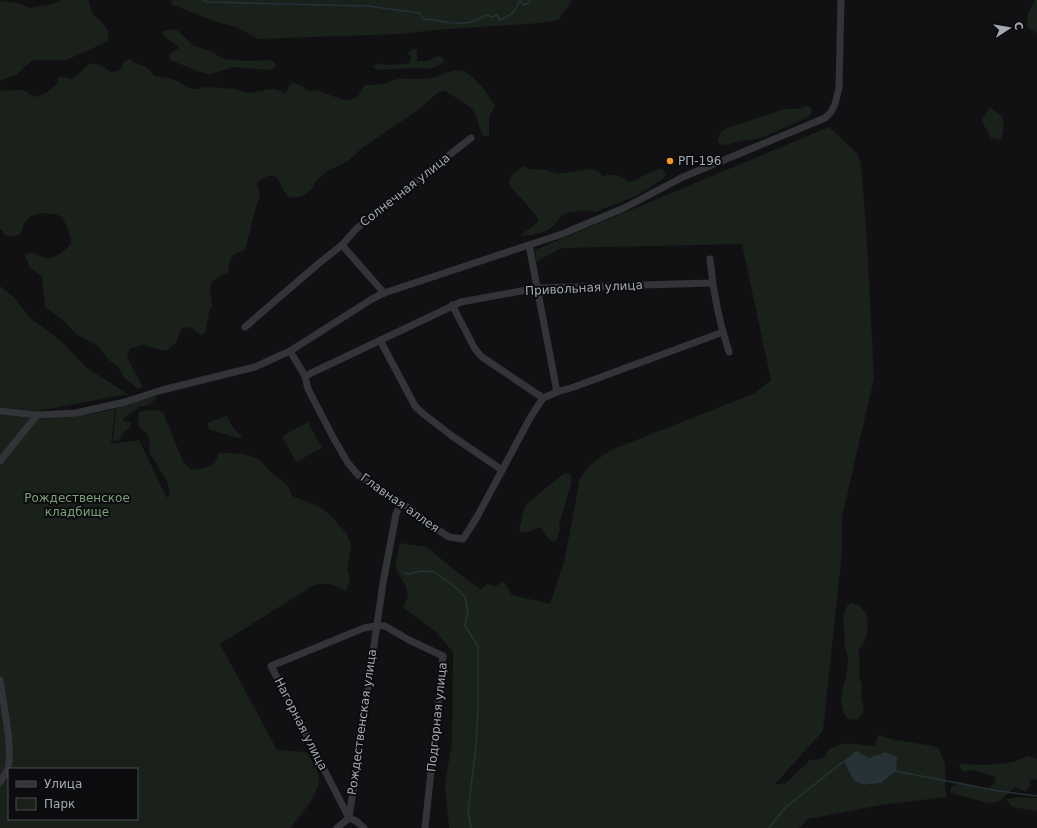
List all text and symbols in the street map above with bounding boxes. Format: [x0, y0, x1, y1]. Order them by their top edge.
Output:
north arrow [989, 8, 1029, 48]
text: С [1011, 21, 1025, 31]
street label: Солнечная улица [357, 151, 453, 229]
place label: РП-196 [678, 154, 722, 168]
marker: РП-196 [665, 156, 675, 166]
street label: Привольная улица [525, 278, 643, 298]
street label: Главная аллея [358, 471, 442, 535]
park label: Рождественское кладбище [24, 491, 130, 519]
street label: Рождественская улица [345, 648, 379, 796]
street label: Подгорная улица [424, 661, 450, 773]
street label: Нагорная улица [272, 675, 330, 773]
legend [8, 768, 138, 820]
text: Улица [44, 777, 82, 791]
text: Парк [44, 797, 75, 811]

